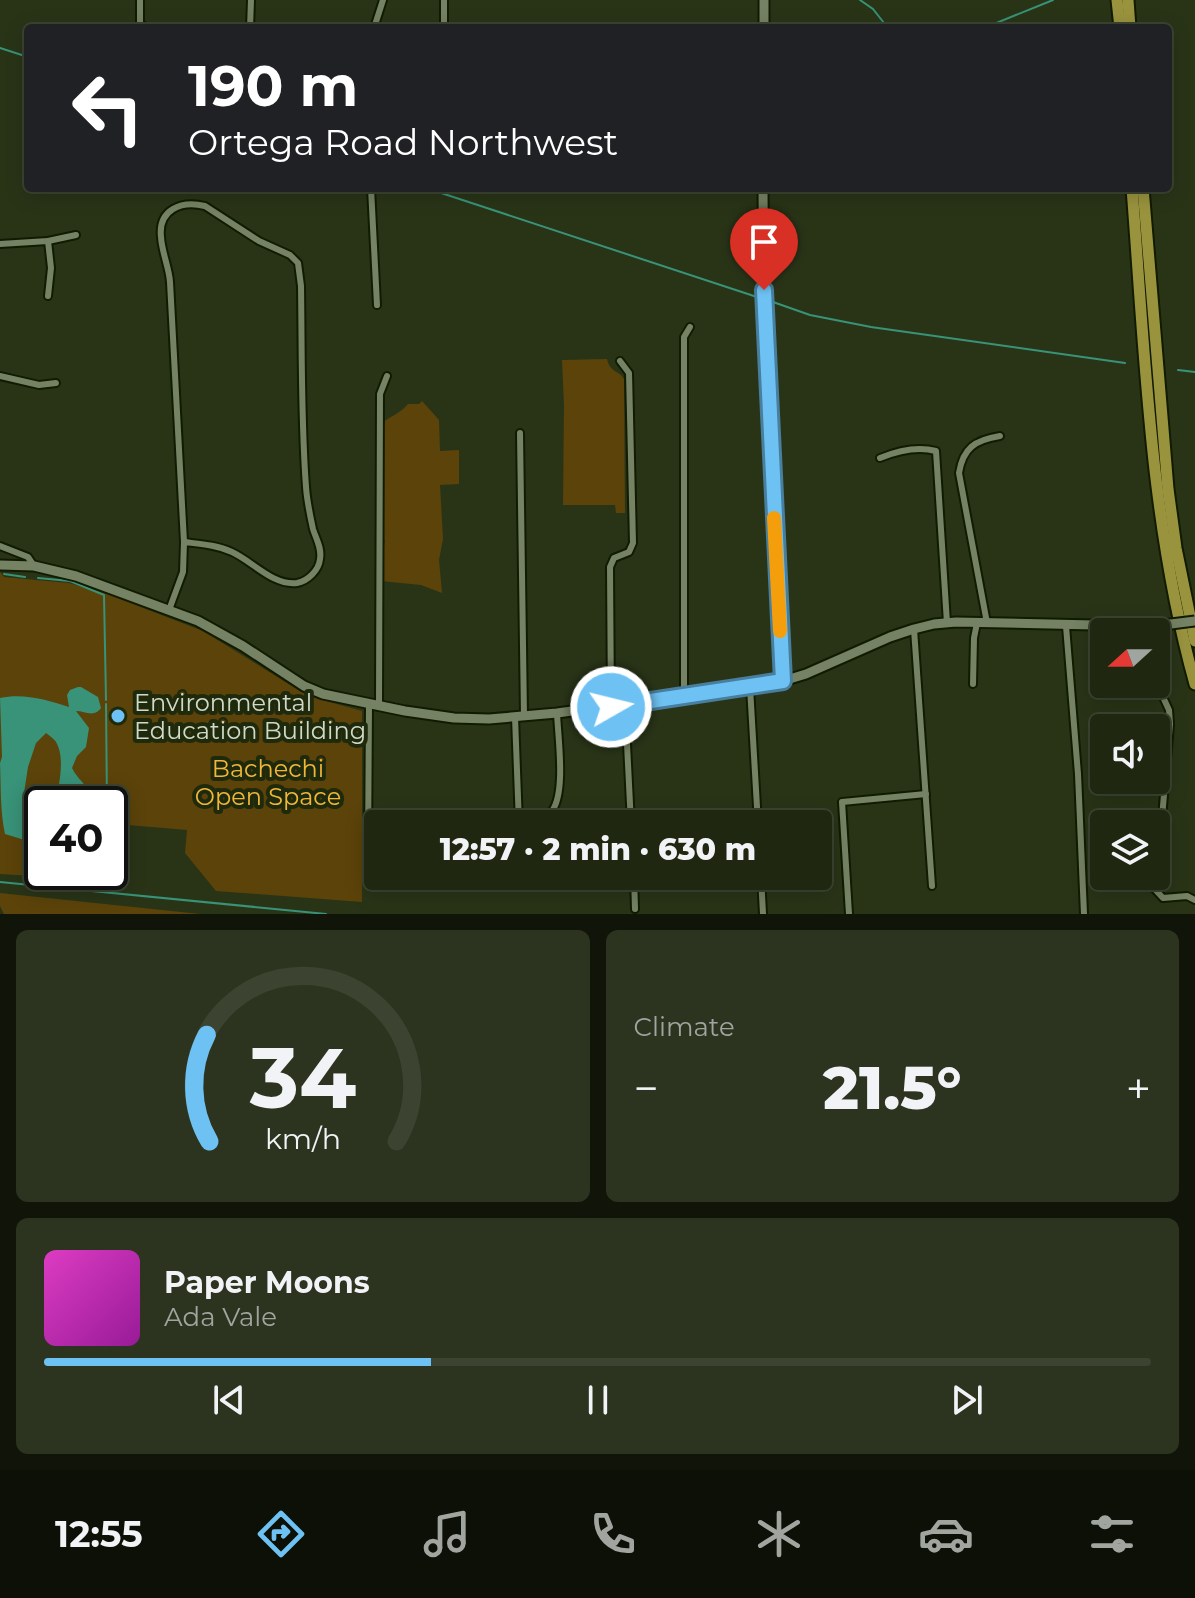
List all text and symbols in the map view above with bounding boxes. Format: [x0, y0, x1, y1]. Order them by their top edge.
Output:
text: 190 m [188, 52, 358, 120]
icon: left [56, 56, 160, 160]
text: Ortega Road Northwest [188, 120, 618, 164]
pin [730, 208, 798, 290]
icon: arrive [742, 220, 786, 264]
north arrow [1090, 618, 1170, 698]
map controls [1090, 618, 1170, 890]
position arrow [569, 665, 653, 749]
place label: Environmental Education Building [134, 688, 366, 745]
marker: Environmental Education Building [109, 707, 127, 725]
button: sound [1090, 714, 1170, 794]
park label: Bachechi Open Space [195, 754, 341, 811]
speed limit sign: 40 [24, 786, 128, 890]
button: layers [1090, 810, 1170, 890]
text: 12:57 · 2 min · 630 m [440, 831, 756, 868]
text: Climate [634, 1011, 735, 1043]
text: 34 [248, 1027, 356, 1129]
text: 21.5° [823, 1051, 961, 1124]
text: − [634, 1061, 659, 1115]
text: + [1126, 1061, 1151, 1115]
text: km/h [265, 1121, 341, 1156]
text: Paper Moons [164, 1264, 370, 1301]
text: Ada Vale [164, 1301, 277, 1333]
icon: previous [207, 1378, 251, 1422]
icon: pause [576, 1378, 620, 1422]
icon: next [945, 1378, 989, 1422]
icon: directions [253, 1506, 309, 1562]
icon: music [419, 1506, 475, 1562]
icon: phone [585, 1506, 641, 1562]
icon: climate [751, 1506, 807, 1562]
icon: car [918, 1506, 974, 1562]
icon: filters [1084, 1506, 1140, 1562]
text: 12:55 [55, 1512, 143, 1556]

